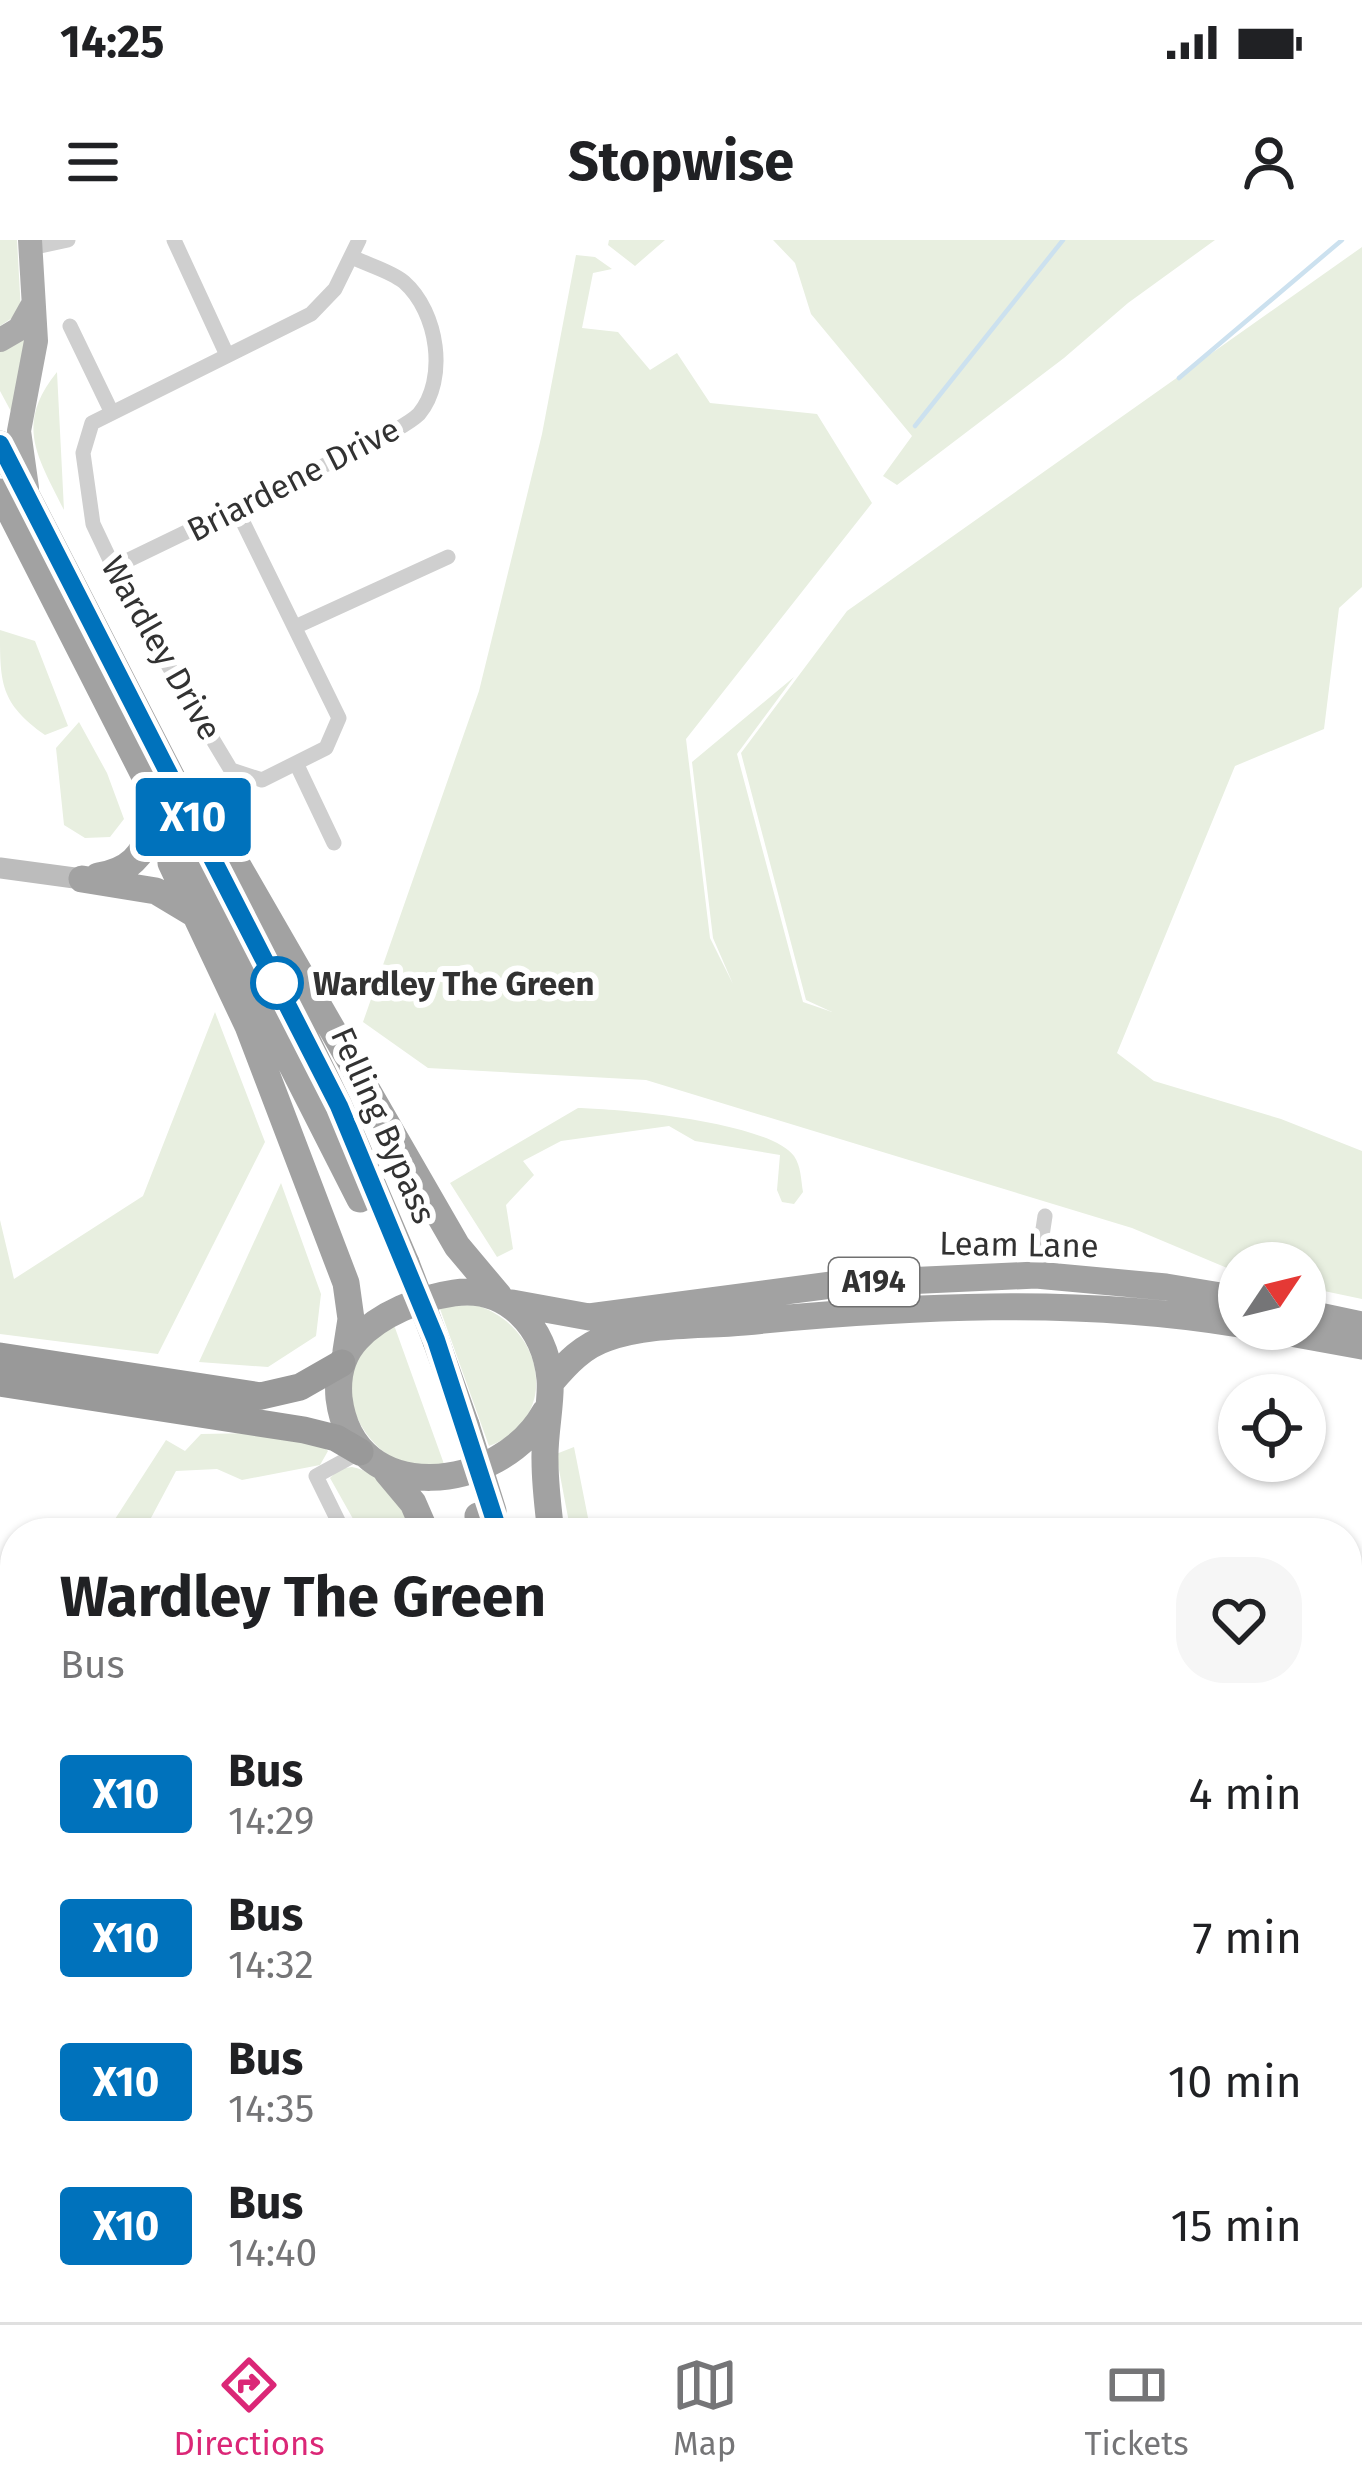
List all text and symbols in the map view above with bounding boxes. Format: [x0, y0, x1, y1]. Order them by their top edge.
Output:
text: 14:25 [60, 15, 165, 69]
icon: menu [60, 129, 126, 195]
icon: person [1236, 129, 1302, 195]
text: Stopwise [568, 130, 794, 194]
street label: Briardene Drive [181, 409, 406, 551]
street label: Wardley Drive [92, 550, 230, 747]
line badge: X10 [124, 778, 262, 856]
text: X10 [160, 792, 226, 842]
marker: Wardley The Green [252, 958, 302, 1008]
place label: Wardley The Green [313, 964, 595, 1004]
street label: Felling Bypass [322, 1021, 444, 1230]
street label: Leam Lane [939, 1224, 1099, 1266]
north arrow [1218, 1242, 1326, 1350]
map controls [1218, 1242, 1326, 1482]
road number: A194 [829, 1258, 919, 1306]
button: locate [1218, 1374, 1326, 1482]
button: heart [1176, 1557, 1302, 1683]
text: Wardley The Green [60, 1563, 546, 1631]
text: Bus [60, 1642, 125, 1688]
text: Bus [228, 1744, 303, 1798]
text: 4 min [1189, 1767, 1302, 1821]
text: X10 [93, 1769, 159, 1819]
text: 14:29 [228, 1798, 314, 1844]
text: Bus [228, 1888, 303, 1942]
text: 7 min [1192, 1911, 1302, 1965]
text: X10 [93, 1913, 159, 1963]
text: 14:32 [228, 1942, 314, 1988]
text: Bus [228, 2032, 303, 2086]
text: 10 min [1168, 2055, 1302, 2109]
text: X10 [93, 2057, 159, 2107]
text: 14:35 [228, 2086, 314, 2132]
text: Bus [228, 2176, 303, 2230]
text: 15 min [1170, 2199, 1302, 2253]
text: X10 [93, 2201, 159, 2251]
text: 14:40 [228, 2230, 317, 2276]
tab: Directions [173, 2352, 325, 2464]
tab: Map [672, 2352, 738, 2464]
tab: Tickets [1085, 2352, 1189, 2464]

